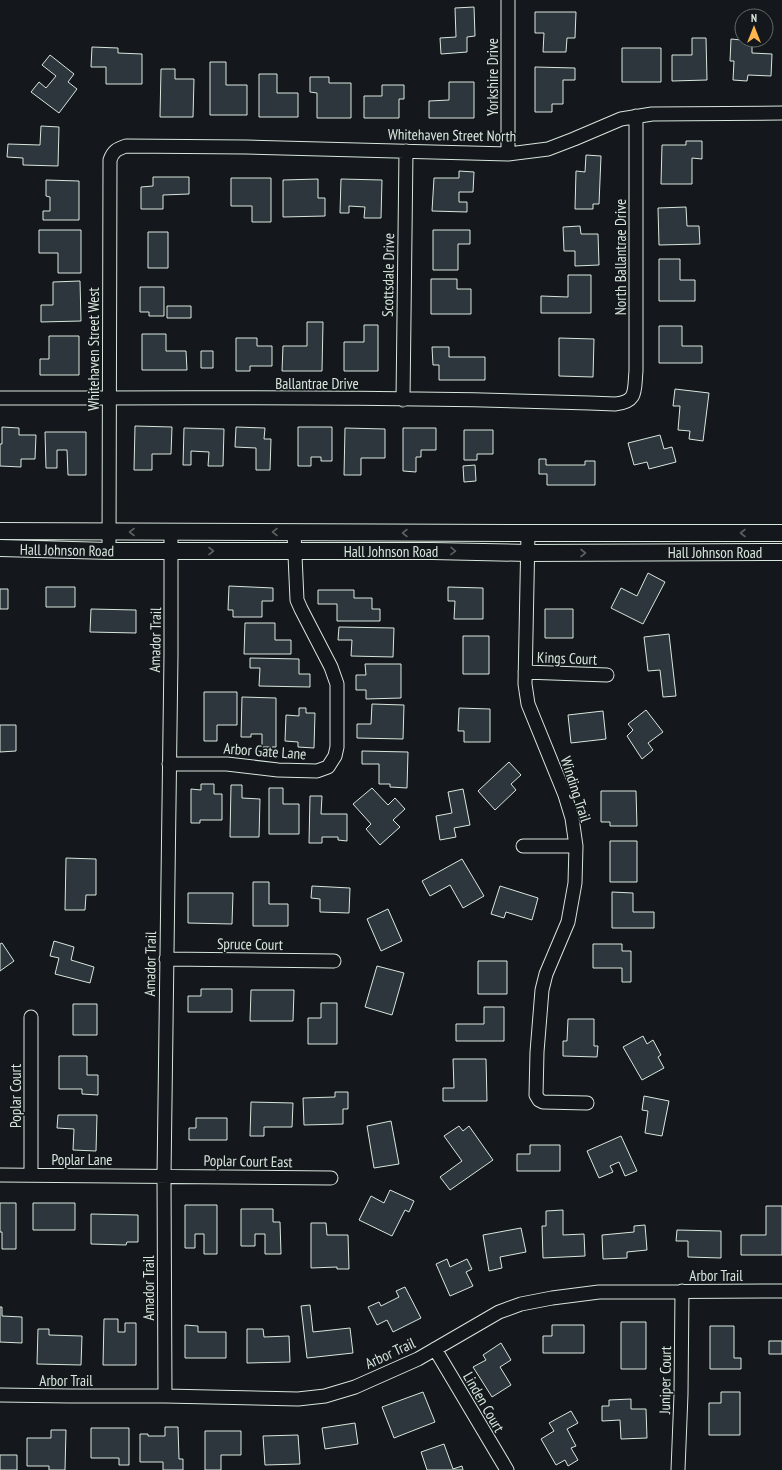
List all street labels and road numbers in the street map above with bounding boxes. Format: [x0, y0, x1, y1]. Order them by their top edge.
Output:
street label: Yorkshire Drive [483, 38, 502, 116]
street label: Whitehaven Street North [388, 124, 516, 146]
street label: North Ballantrae Drive [611, 199, 630, 315]
street label: Scottsdale Drive [378, 233, 398, 317]
street label: Whitehaven Street West [84, 287, 103, 411]
street label: Ballantrae Drive [275, 374, 359, 393]
street label: Hall Johnson Road [20, 540, 114, 560]
street label: Hall Johnson Road [344, 542, 438, 561]
street label: Hall Johnson Road [668, 543, 762, 562]
street label: Amador Trail [145, 607, 165, 673]
street label: Kings Court [537, 647, 597, 669]
street label: Arbor Gate Lane [223, 739, 307, 763]
street label: Winding Trail [556, 754, 596, 825]
street label: Amador Trail [140, 931, 160, 997]
street label: Spruce Court [217, 934, 283, 954]
street label: Poplar Court [6, 1064, 25, 1128]
street label: Poplar Lane [52, 1150, 112, 1169]
street label: Poplar Court East [203, 1151, 293, 1171]
street label: Amador Trail [139, 1255, 158, 1321]
street label: Arbor Trail [689, 1266, 743, 1285]
street label: Arbor Trail [362, 1333, 419, 1373]
street label: Juniper Court [655, 1346, 675, 1415]
street label: Linden Court [459, 1368, 509, 1436]
street label: Arbor Trail [39, 1371, 93, 1390]

